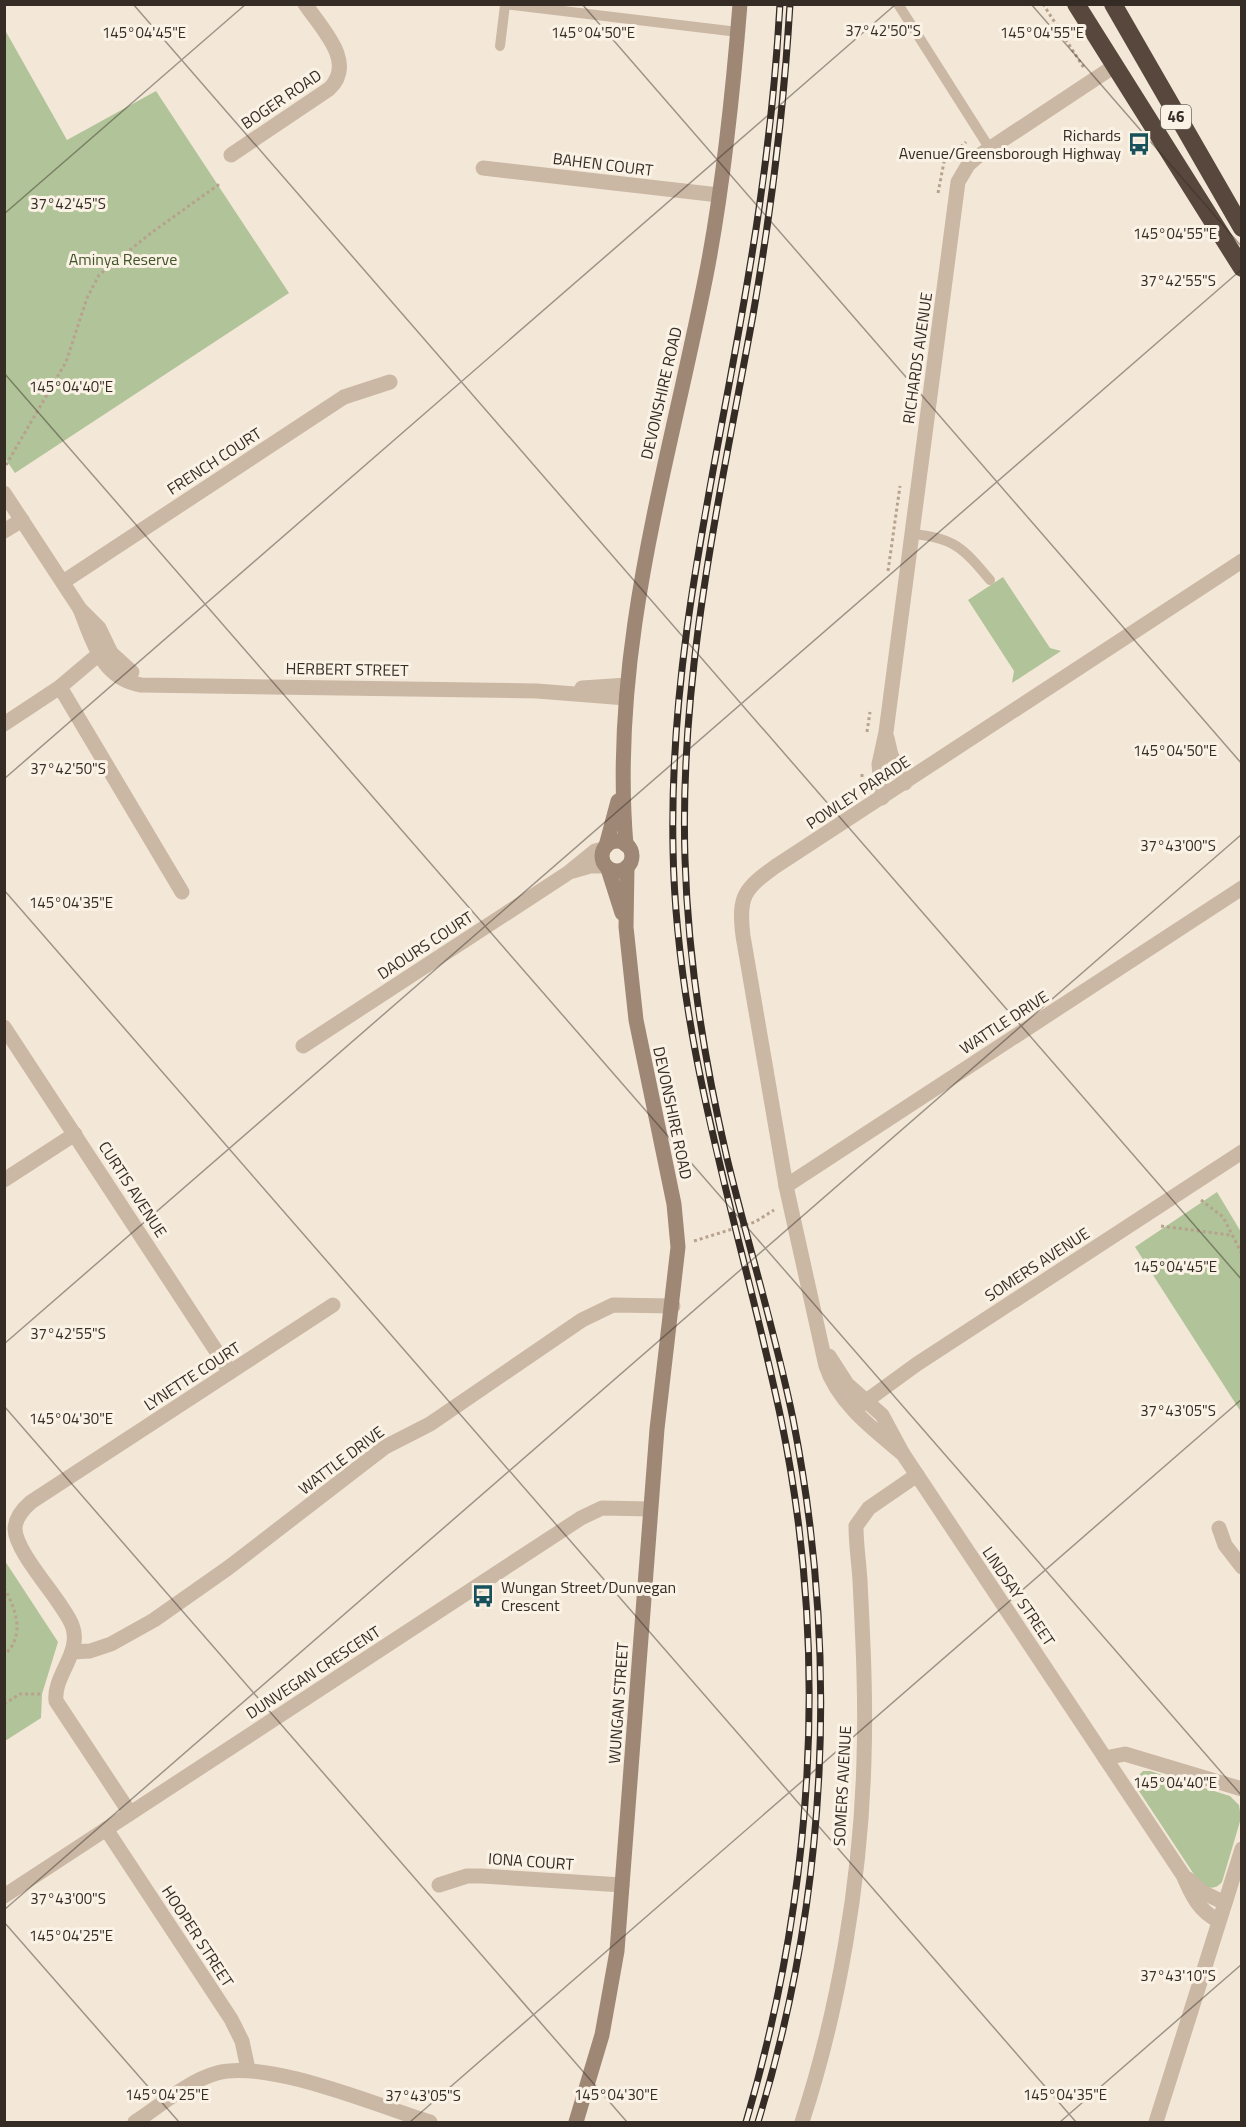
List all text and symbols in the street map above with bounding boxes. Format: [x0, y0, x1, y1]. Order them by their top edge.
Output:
text: 37°42'50"S [845, 19, 921, 42]
text: 145°04'45"E [102, 21, 186, 44]
text: 145°04'50"E [551, 21, 635, 44]
text: 145°04'55"E [1000, 21, 1084, 44]
street label: BOGER ROAD [236, 63, 326, 135]
road number: 46 [1161, 105, 1191, 129]
place label: Richards Avenue/Greensborough Highway [899, 123, 1121, 165]
bus stop icon: Richards Avenue/Greensborough Highway [1126, 131, 1152, 157]
street label: BAHEN COURT [552, 146, 655, 182]
text: 37°42'45"S [30, 192, 106, 215]
text: 145°04'55"E [1133, 222, 1217, 245]
park label: Aminya Reserve [69, 247, 177, 271]
text: 37°42'55"S [1140, 269, 1216, 292]
street label: RICHARDS AVENUE [896, 291, 938, 425]
street label: DEVONSHIRE ROAD [634, 324, 688, 462]
text: 145°04'40"E [29, 375, 113, 398]
street label: FRENCH COURT [162, 421, 267, 501]
street label: HERBERT STREET [285, 656, 409, 682]
text: 145°04'50"E [1133, 739, 1217, 762]
street label: POWLEY PARADE [801, 749, 915, 835]
text: 37°42'50"S [30, 757, 106, 780]
text: 37°43'00"S [1140, 834, 1216, 857]
text: 145°04'35"E [29, 891, 113, 914]
street label: DAOURS COURT [372, 905, 478, 985]
street label: WATTLE DRIVE [955, 984, 1053, 1060]
street label: DEVONSHIRE ROAD [647, 1044, 699, 1182]
street label: CURTIS AVENUE [93, 1136, 173, 1242]
street label: SOMERS AVENUE [980, 1221, 1094, 1307]
text: 145°04'45"E [1133, 1255, 1217, 1278]
text: 37°42'55"S [30, 1322, 106, 1345]
street label: LYNETTE COURT [139, 1335, 246, 1416]
text: 37°43'05"S [1140, 1399, 1216, 1422]
text: 145°04'30"E [29, 1407, 113, 1430]
street label: WATTLE DRIVE [293, 1420, 389, 1500]
street label: LINDSAY STREET [977, 1542, 1061, 1651]
place label: Wungan Street/Dunvegan Crescent [501, 1575, 676, 1617]
bus stop icon: Wungan Street/Dunvegan Crescent [470, 1583, 496, 1609]
street label: DUNVEGAN CRESCENT [241, 1619, 385, 1725]
street label: WUNGAN STREET [602, 1641, 634, 1765]
street label: SOMERS AVENUE [827, 1725, 857, 1847]
text: 145°04'40"E [1133, 1771, 1217, 1794]
street label: IONA COURT [487, 1846, 575, 1876]
street label: HOOPER STREET [156, 1881, 240, 1992]
text: 37°43'00"S [30, 1887, 106, 1910]
text: 145°04'25"E [29, 1924, 113, 1947]
text: 37°43'10"S [1140, 1964, 1216, 1987]
text: 145°04'25"E [125, 2083, 209, 2106]
text: 145°04'30"E [574, 2083, 658, 2106]
text: 145°04'35"E [1023, 2083, 1107, 2106]
text: 37°43'05"S [385, 2084, 461, 2107]

